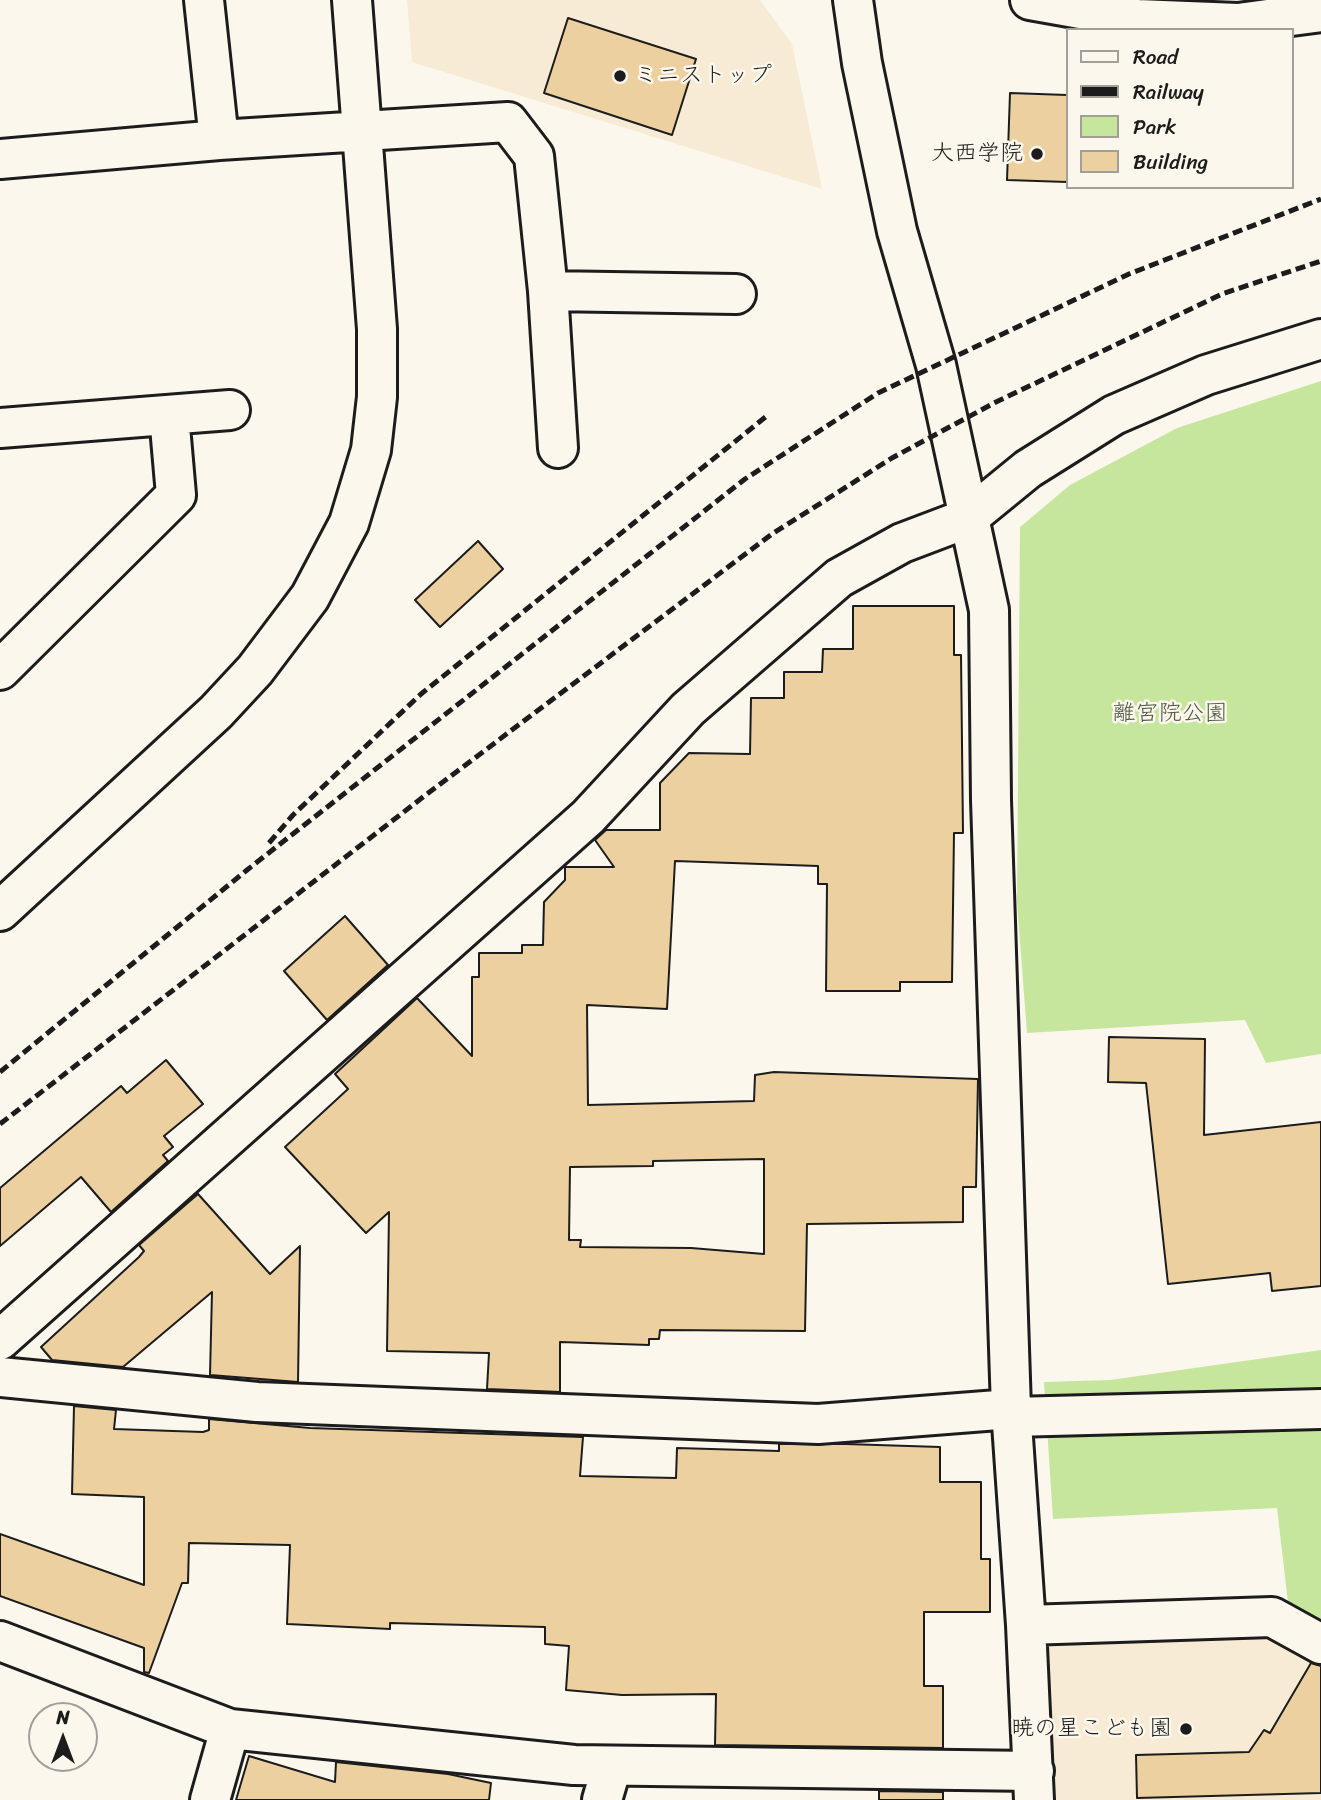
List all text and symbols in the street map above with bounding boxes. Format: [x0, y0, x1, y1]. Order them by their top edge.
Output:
legend [1066, 28, 1293, 189]
text: Road [1133, 38, 1178, 76]
place label: ミニストップ [634, 62, 772, 90]
marker: ミニストップ [612, 68, 628, 84]
text: Railway [1133, 73, 1204, 111]
text: Park [1133, 108, 1176, 146]
place label: 大西学院 [931, 140, 1023, 168]
text: Building [1133, 143, 1208, 181]
marker: 大西学院 [1029, 146, 1045, 162]
park label: 離宮院公園 [1113, 700, 1227, 728]
text: N [56, 1701, 70, 1734]
north arrow [28, 1702, 98, 1772]
place label: 暁の星こども園 [1011, 1715, 1172, 1743]
marker: 暁の星こども園 [1178, 1721, 1194, 1737]

